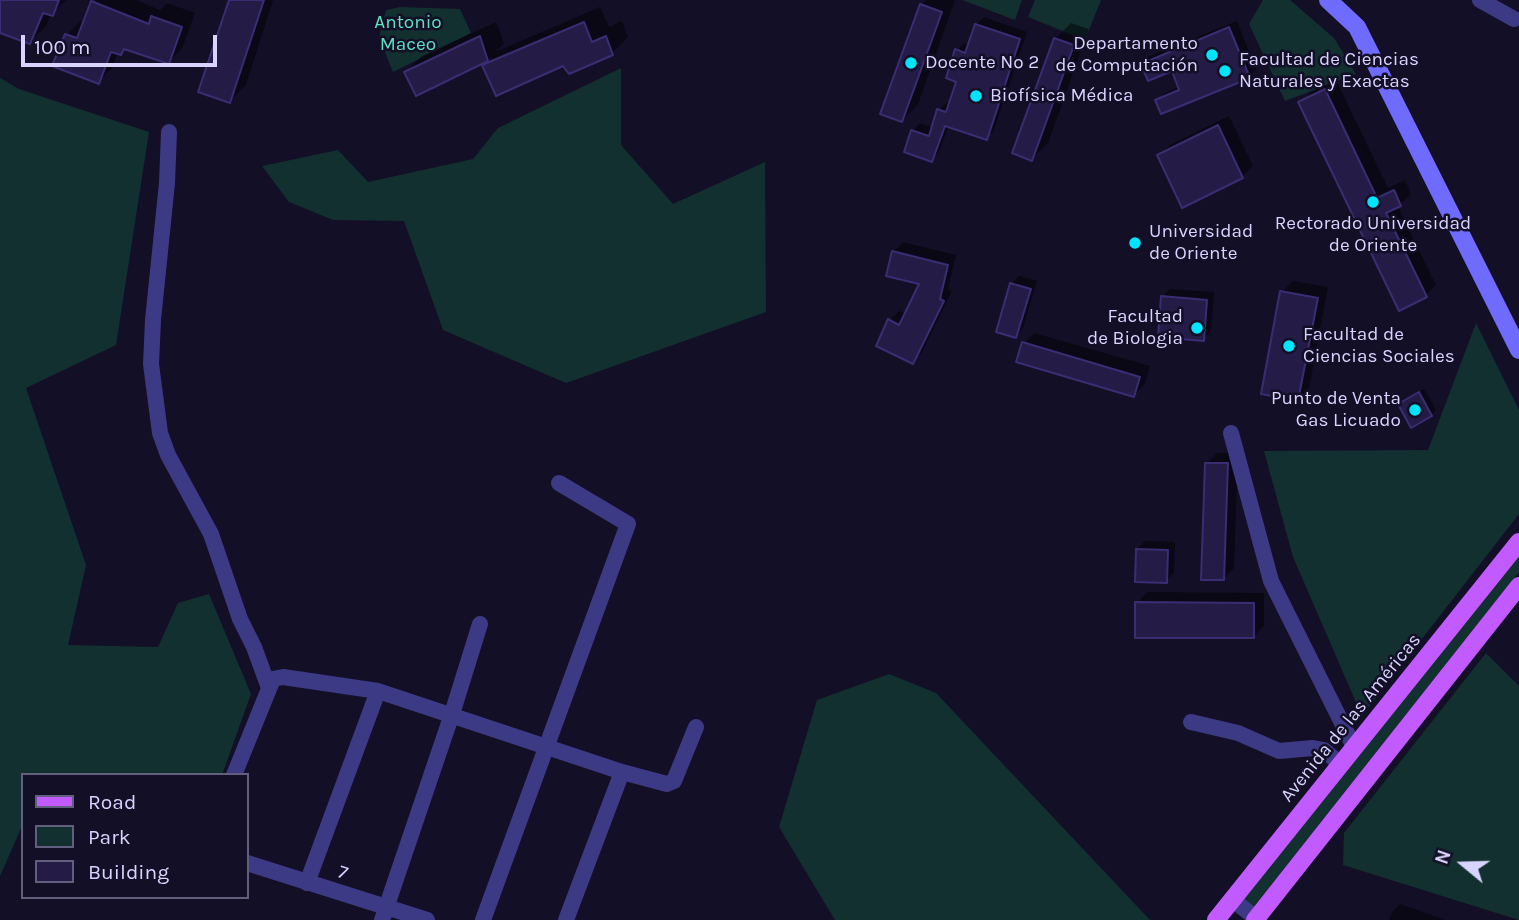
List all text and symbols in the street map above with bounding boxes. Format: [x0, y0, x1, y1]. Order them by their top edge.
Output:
park label: Antonio Maceo [374, 12, 442, 56]
scale bar [24, 21, 220, 65]
place label: Departamento de Computación [1055, 33, 1198, 77]
text: 100 m [34, 35, 91, 59]
marker: Departamento de Computación [1204, 47, 1220, 63]
place label: Facultad de Ciencias Naturales y Exactas [1239, 49, 1419, 93]
place label: Docente Nº 2 [925, 52, 1039, 74]
marker: Docente Nº 2 [903, 55, 919, 71]
marker: Facultad de Ciencias Naturales y Exactas [1217, 63, 1233, 79]
place label: Biofísica Médica [990, 85, 1133, 107]
marker: Biofísica Médica [968, 88, 984, 104]
marker: Rectorado Universidad de Oriente [1365, 194, 1381, 210]
place label: Rectorado Universidad de Oriente [1275, 213, 1471, 257]
place label: Universidad de Oriente [1149, 221, 1253, 265]
marker: Universidad de Oriente [1127, 235, 1143, 251]
place label: Facultad de Biologia [1087, 306, 1183, 350]
marker: Facultad de Biologia [1189, 320, 1205, 336]
place label: Facultad de Ciencias Sociales [1303, 324, 1455, 368]
marker: Facultad de Ciencias Sociales [1281, 338, 1297, 354]
place label: Punto de Venta Gas Licuado [1271, 388, 1401, 432]
marker: Punto de Venta Gas Licuado [1407, 402, 1423, 418]
street label: Avenida de las Américas [1276, 629, 1426, 807]
legend [21, 773, 248, 899]
text: Road [88, 790, 136, 814]
text: Park [88, 825, 131, 849]
north arrow [1428, 829, 1498, 899]
text: N [1431, 847, 1456, 867]
text: Building [88, 860, 169, 884]
street label: 7 [335, 861, 351, 885]

